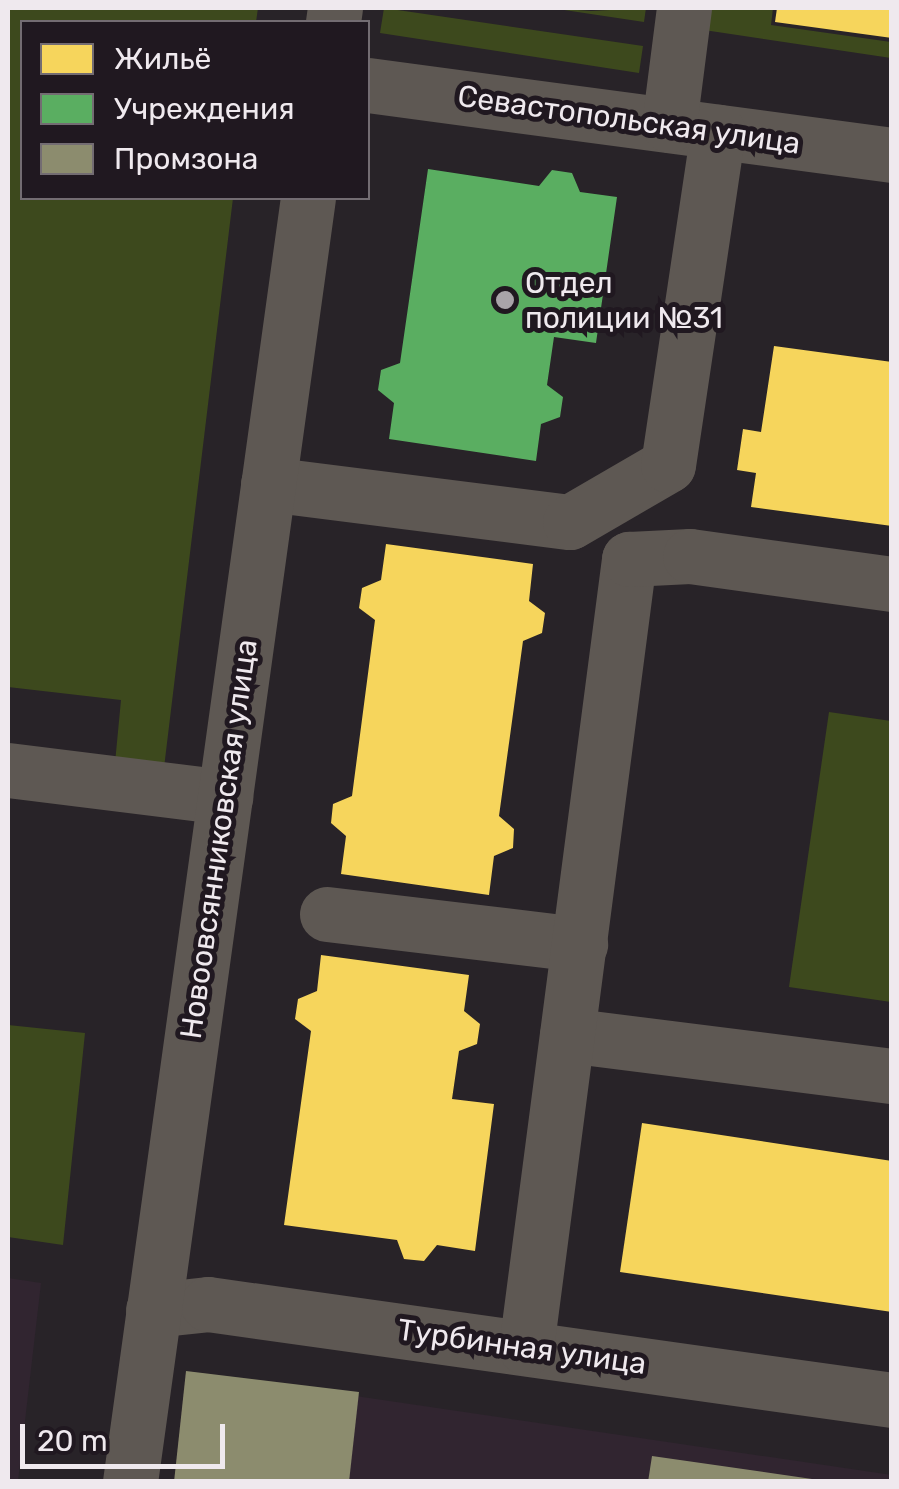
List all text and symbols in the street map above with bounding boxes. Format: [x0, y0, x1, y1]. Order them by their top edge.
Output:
legend [20, 20, 370, 200]
text: Жильё [114, 41, 211, 77]
street label: Севастопольская улица [455, 78, 803, 162]
text: Учреждения [114, 91, 295, 127]
text: Промзона [114, 141, 258, 177]
place label: Отдел полиции №31 [525, 265, 723, 336]
marker: Отдел полиции №31 [494, 289, 516, 311]
street label: Новоовсянниковская улица [173, 637, 265, 1041]
street label: Турбинная улица [395, 1312, 649, 1382]
scale bar [25, 1404, 230, 1466]
text: 20 m [37, 1423, 108, 1459]

